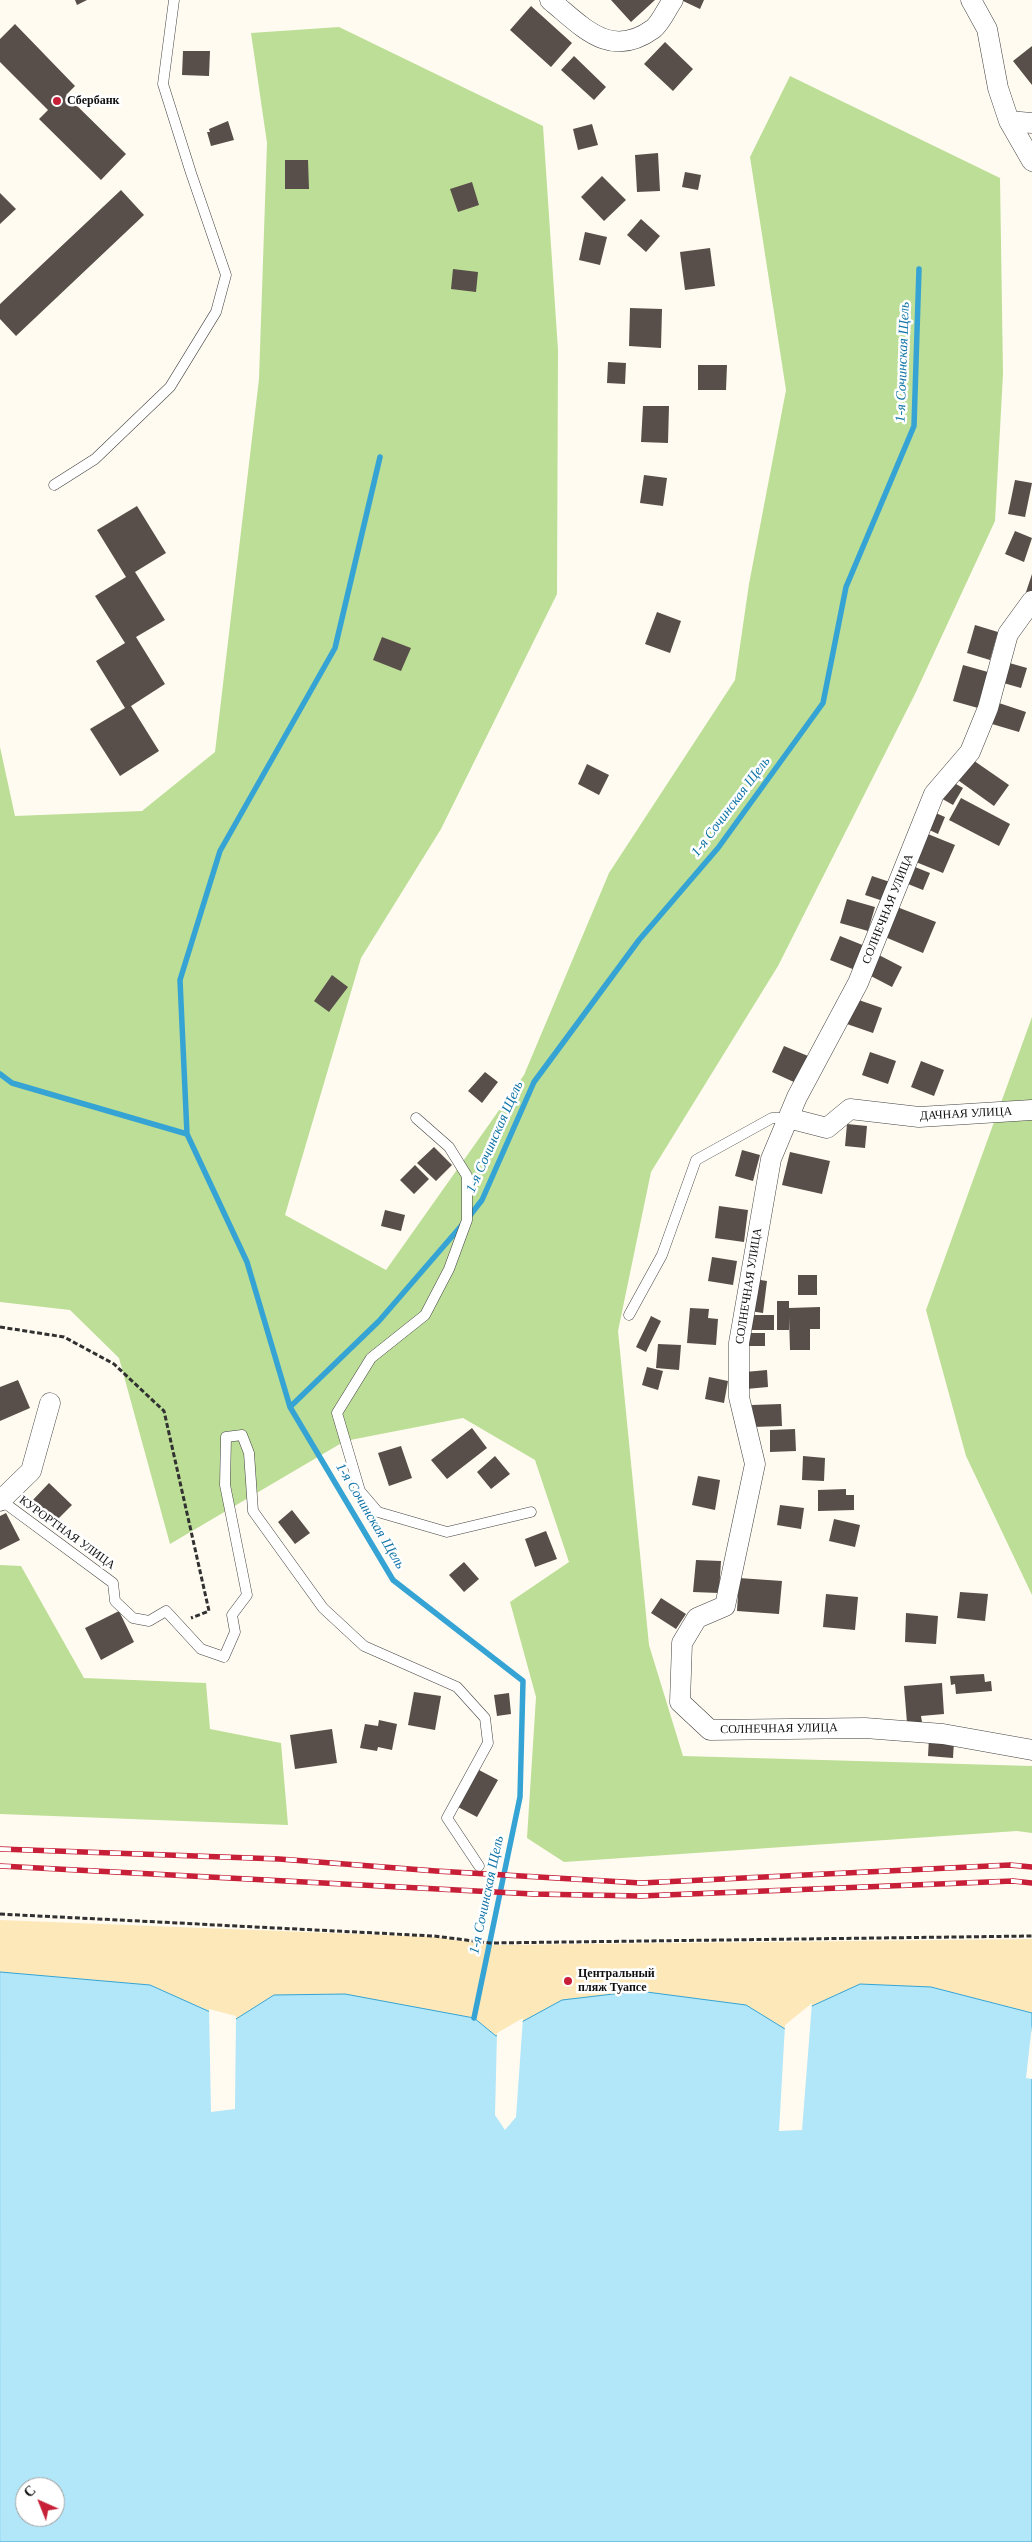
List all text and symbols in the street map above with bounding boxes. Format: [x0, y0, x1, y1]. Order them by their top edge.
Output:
place label: Сбербанк [67, 94, 119, 108]
marker: Сбербанк [51, 95, 63, 107]
water label: 1-я Сочинская Щель [892, 301, 914, 423]
water label: 1-я Сочинская Щель [688, 754, 774, 860]
street label: СОЛНЕЧНАЯ УЛИЦА [859, 852, 917, 966]
water label: 1-я Сочинская Щель [463, 1078, 527, 1196]
street label: ДАЧНАЯ УЛИЦА [919, 1104, 1013, 1124]
street label: СОЛНЕЧНАЯ УЛИЦА [733, 1227, 765, 1345]
water label: 1-я Сочинская Щель [332, 1460, 408, 1572]
street label: КУРОРТНАЯ УЛИЦА [16, 1493, 118, 1573]
street label: СОЛНЕЧНАЯ УЛИЦА [720, 1721, 838, 1737]
water label: 1-я Сочинская Щель [466, 1834, 508, 1956]
place label: Центральный пляж Туапсе [578, 1967, 655, 1995]
marker: Центральный пляж Туапсе [562, 1975, 574, 1987]
north arrow [15, 2477, 65, 2527]
text: С [21, 2483, 39, 2500]

